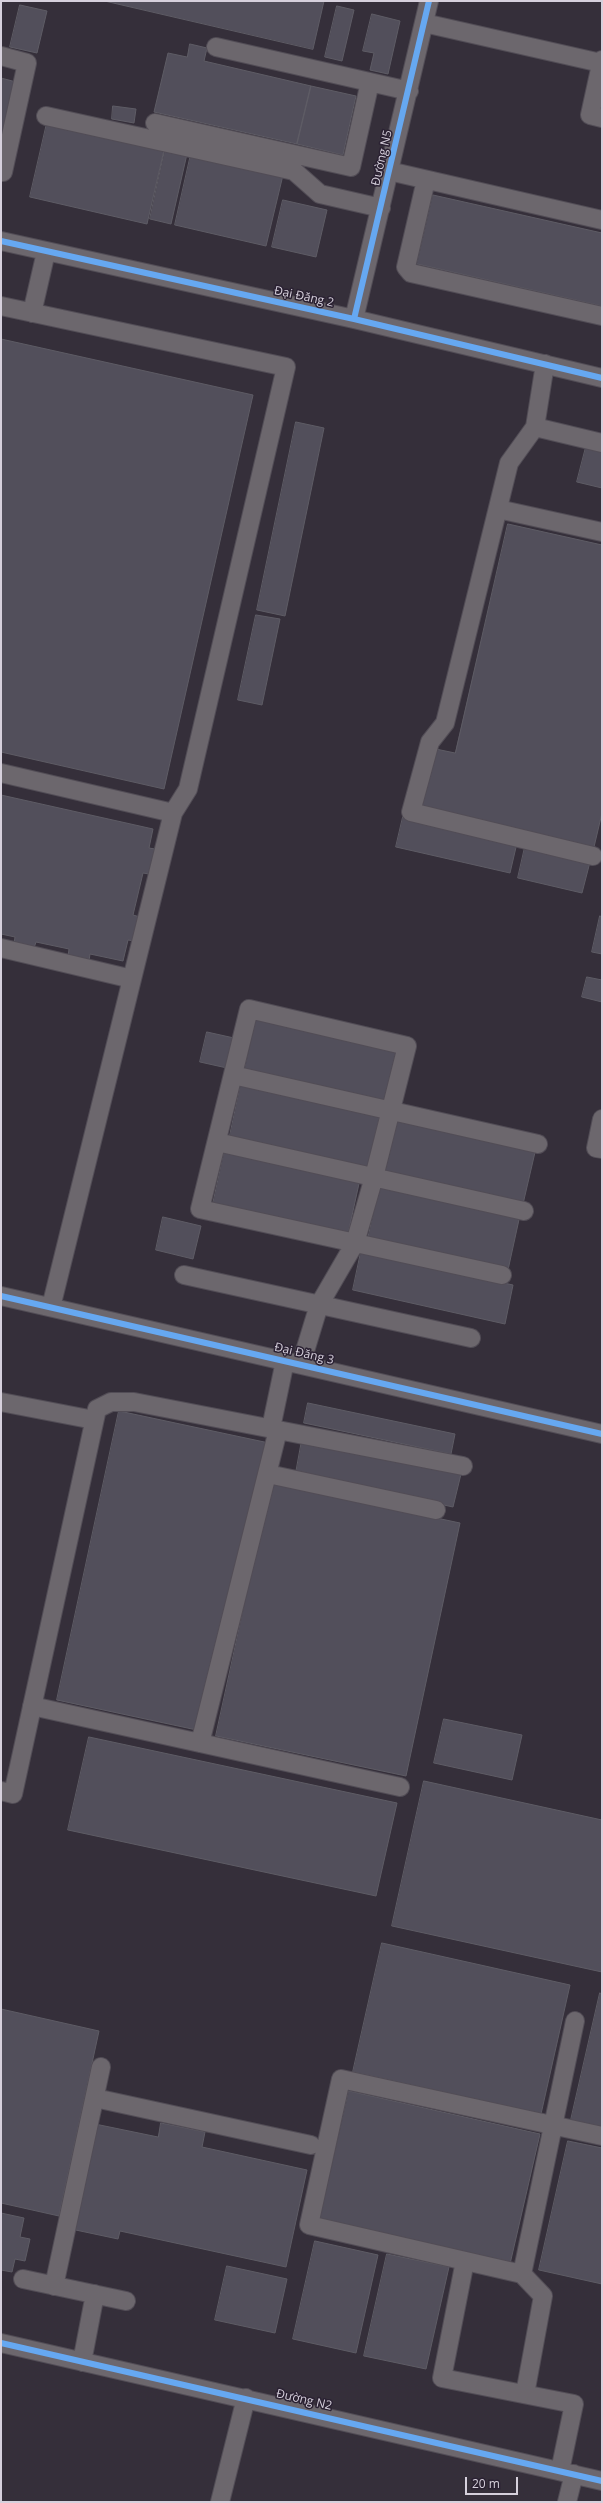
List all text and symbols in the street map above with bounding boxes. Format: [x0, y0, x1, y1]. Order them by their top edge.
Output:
street label: Đường N5 [369, 129, 395, 187]
street label: Đại Đăng 2 [273, 284, 335, 310]
street label: Đại Đăng 3 [273, 1340, 335, 1368]
street label: Đường N2 [275, 2387, 333, 2413]
scale bar [467, 2469, 520, 2495]
text: 20 m [472, 2475, 500, 2492]

